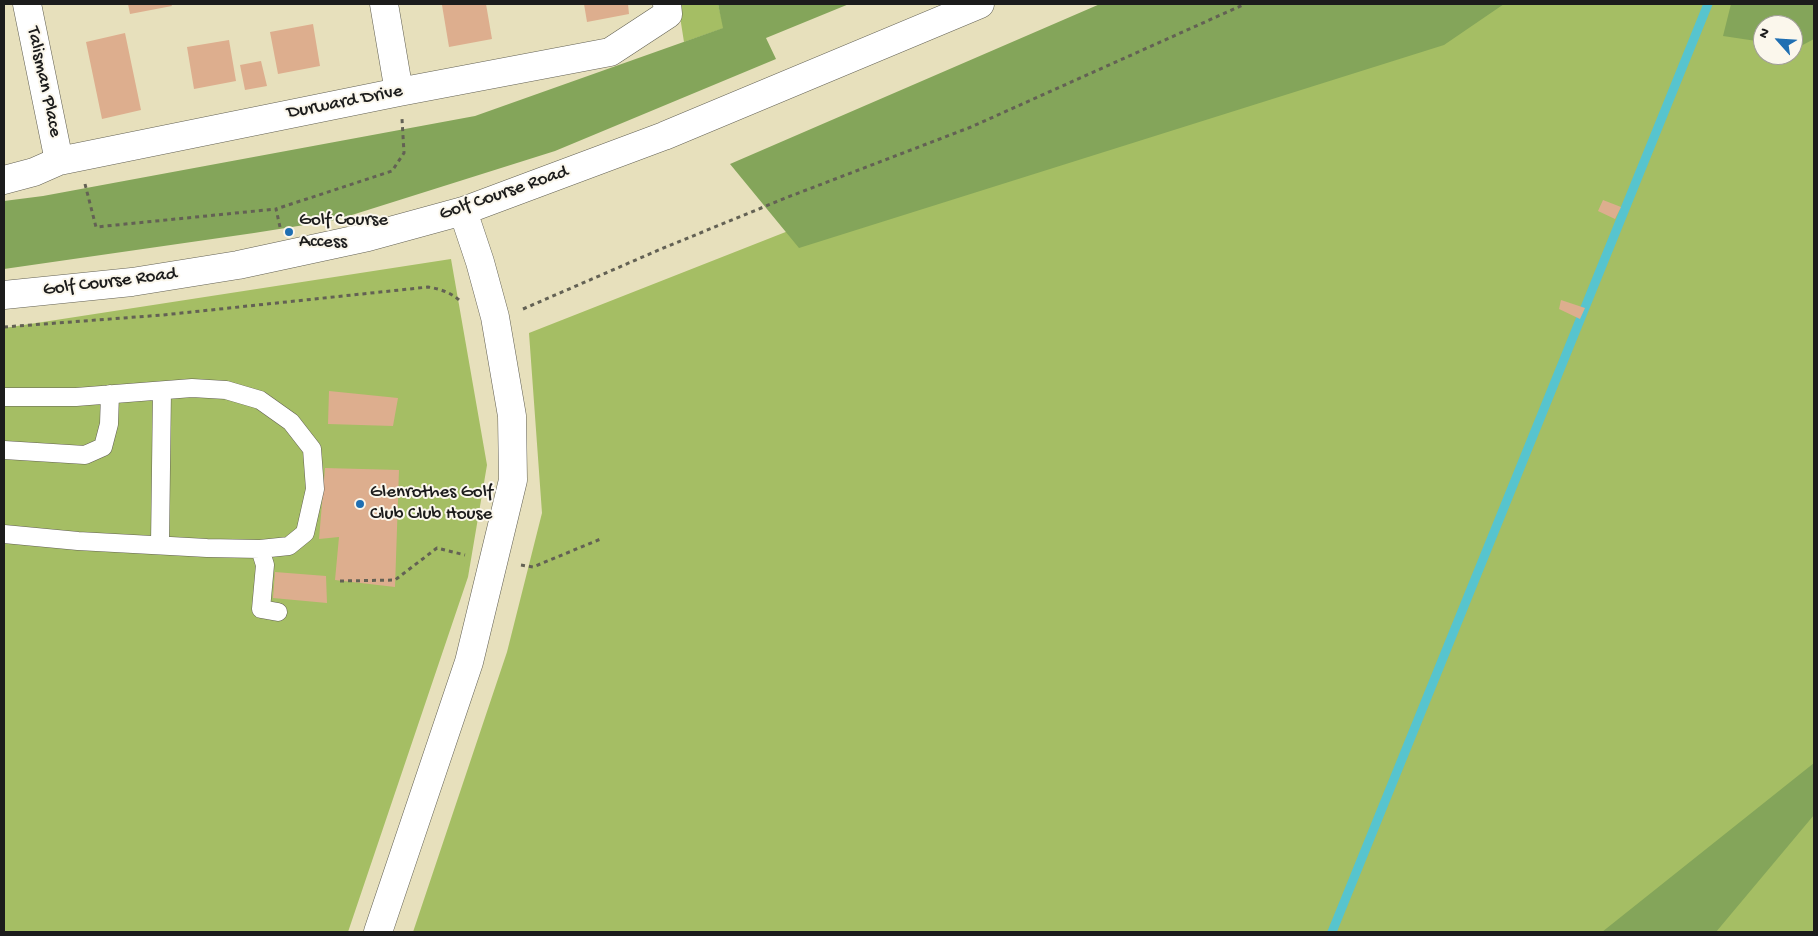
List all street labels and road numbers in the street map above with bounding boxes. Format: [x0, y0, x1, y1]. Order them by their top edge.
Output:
street label: Talisman Place [20, 25, 66, 139]
street label: Durward Drive [285, 81, 405, 125]
street label: Golf Course Road [436, 161, 572, 227]
street label: Golf Course Road [42, 263, 178, 303]

